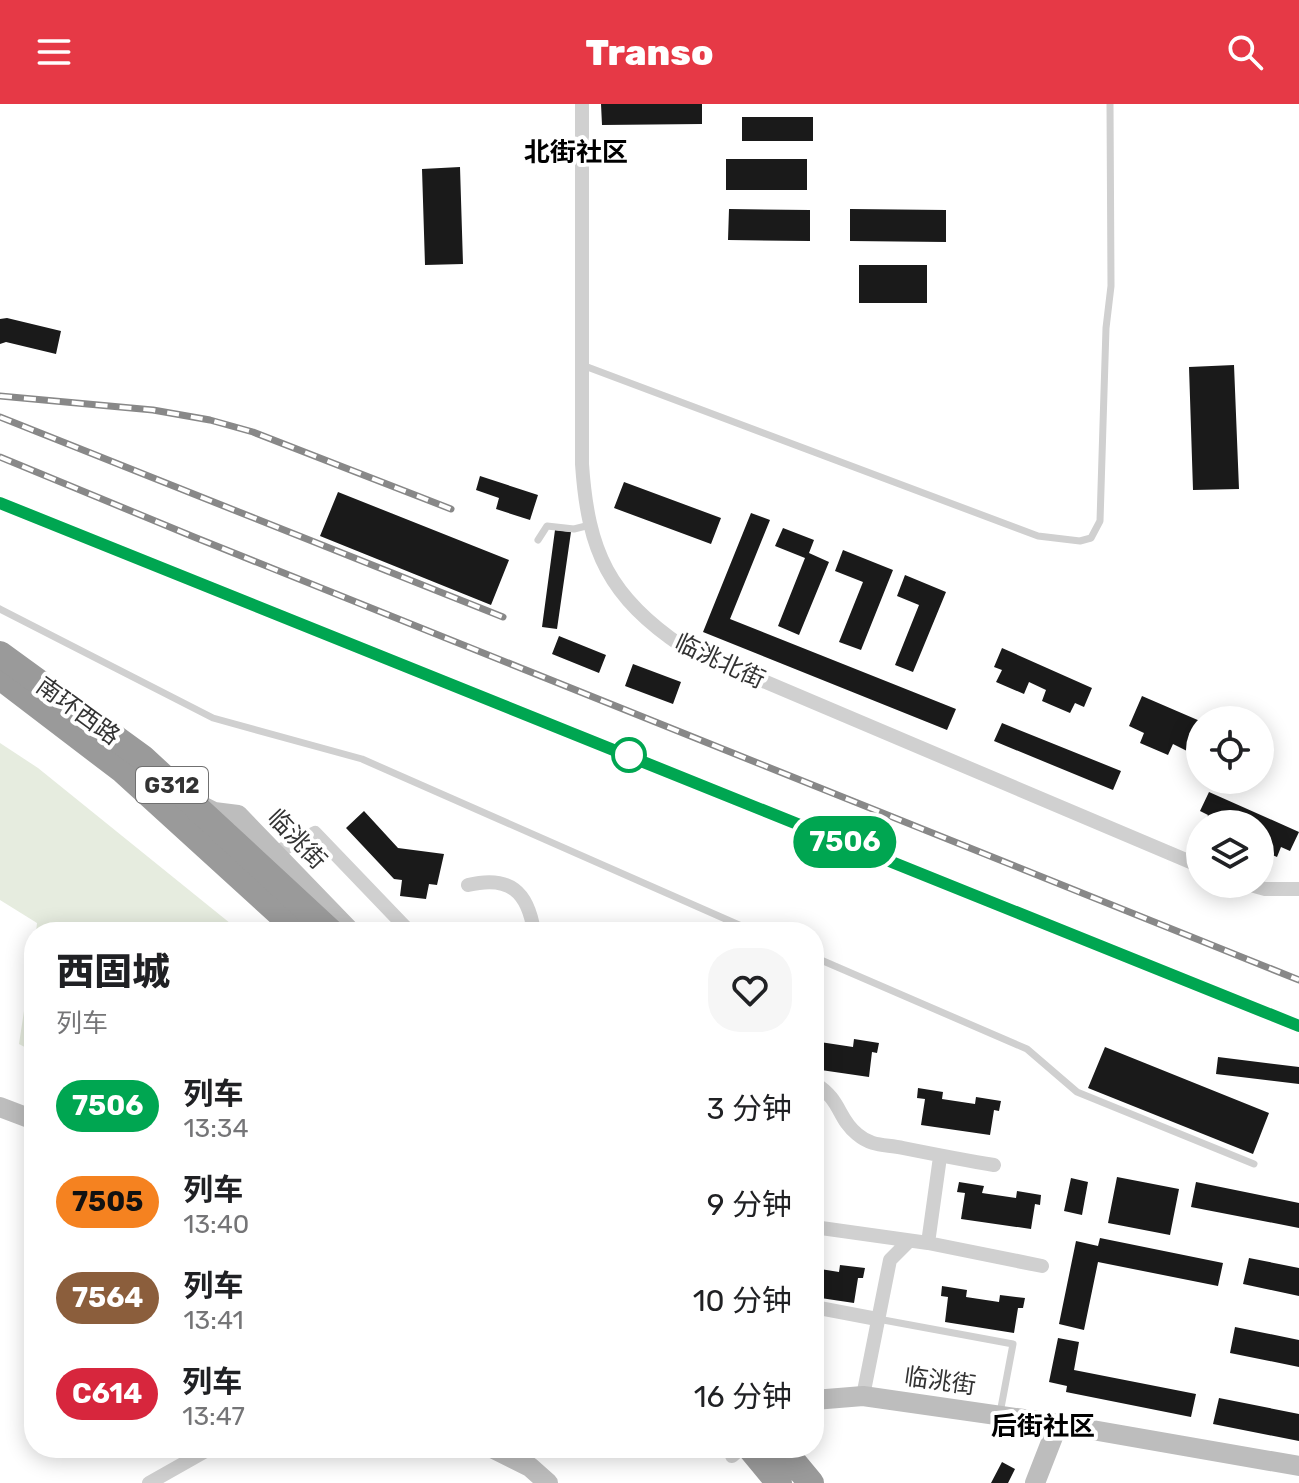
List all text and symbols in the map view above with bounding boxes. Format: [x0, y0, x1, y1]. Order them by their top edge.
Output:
icon: menu [32, 30, 76, 74]
icon: search [1223, 30, 1267, 74]
text: Transo [586, 31, 713, 74]
district label: 北街社区 [524, 137, 628, 168]
street label: 临洮北街 [671, 628, 769, 694]
street label: 南环西路 [31, 671, 125, 751]
map controls [1186, 706, 1274, 898]
button: locate [1186, 706, 1274, 794]
unlabelled marker [612, 738, 646, 772]
road number: G312 [136, 767, 208, 803]
street label: 临洮街 [262, 803, 332, 875]
button: layers [1186, 810, 1274, 898]
line badge: 7506 [789, 816, 901, 868]
text: 7506 [809, 825, 881, 858]
button: heart [708, 948, 792, 1032]
text: 西固城 [56, 949, 170, 995]
text: 列车 [56, 1008, 108, 1039]
text: 列车 [183, 1076, 243, 1112]
text: 7506 [72, 1089, 143, 1122]
text: 3 分钟 [707, 1091, 792, 1127]
text: 13:34 [183, 1113, 249, 1144]
text: 列车 [183, 1172, 243, 1208]
text: 7505 [72, 1185, 143, 1218]
text: 9 分钟 [707, 1187, 792, 1223]
text: 13:40 [183, 1209, 249, 1240]
text: 列车 [183, 1268, 243, 1304]
text: 7564 [72, 1281, 143, 1314]
text: 10 分钟 [693, 1283, 792, 1319]
text: 13:41 [183, 1305, 244, 1336]
street label: 临洮街 [902, 1362, 978, 1400]
text: 列车 [182, 1364, 242, 1400]
text: C614 [72, 1377, 142, 1410]
text: 16 分钟 [694, 1379, 792, 1415]
text: 13:47 [182, 1401, 245, 1432]
district label: 后街社区 [991, 1411, 1095, 1442]

